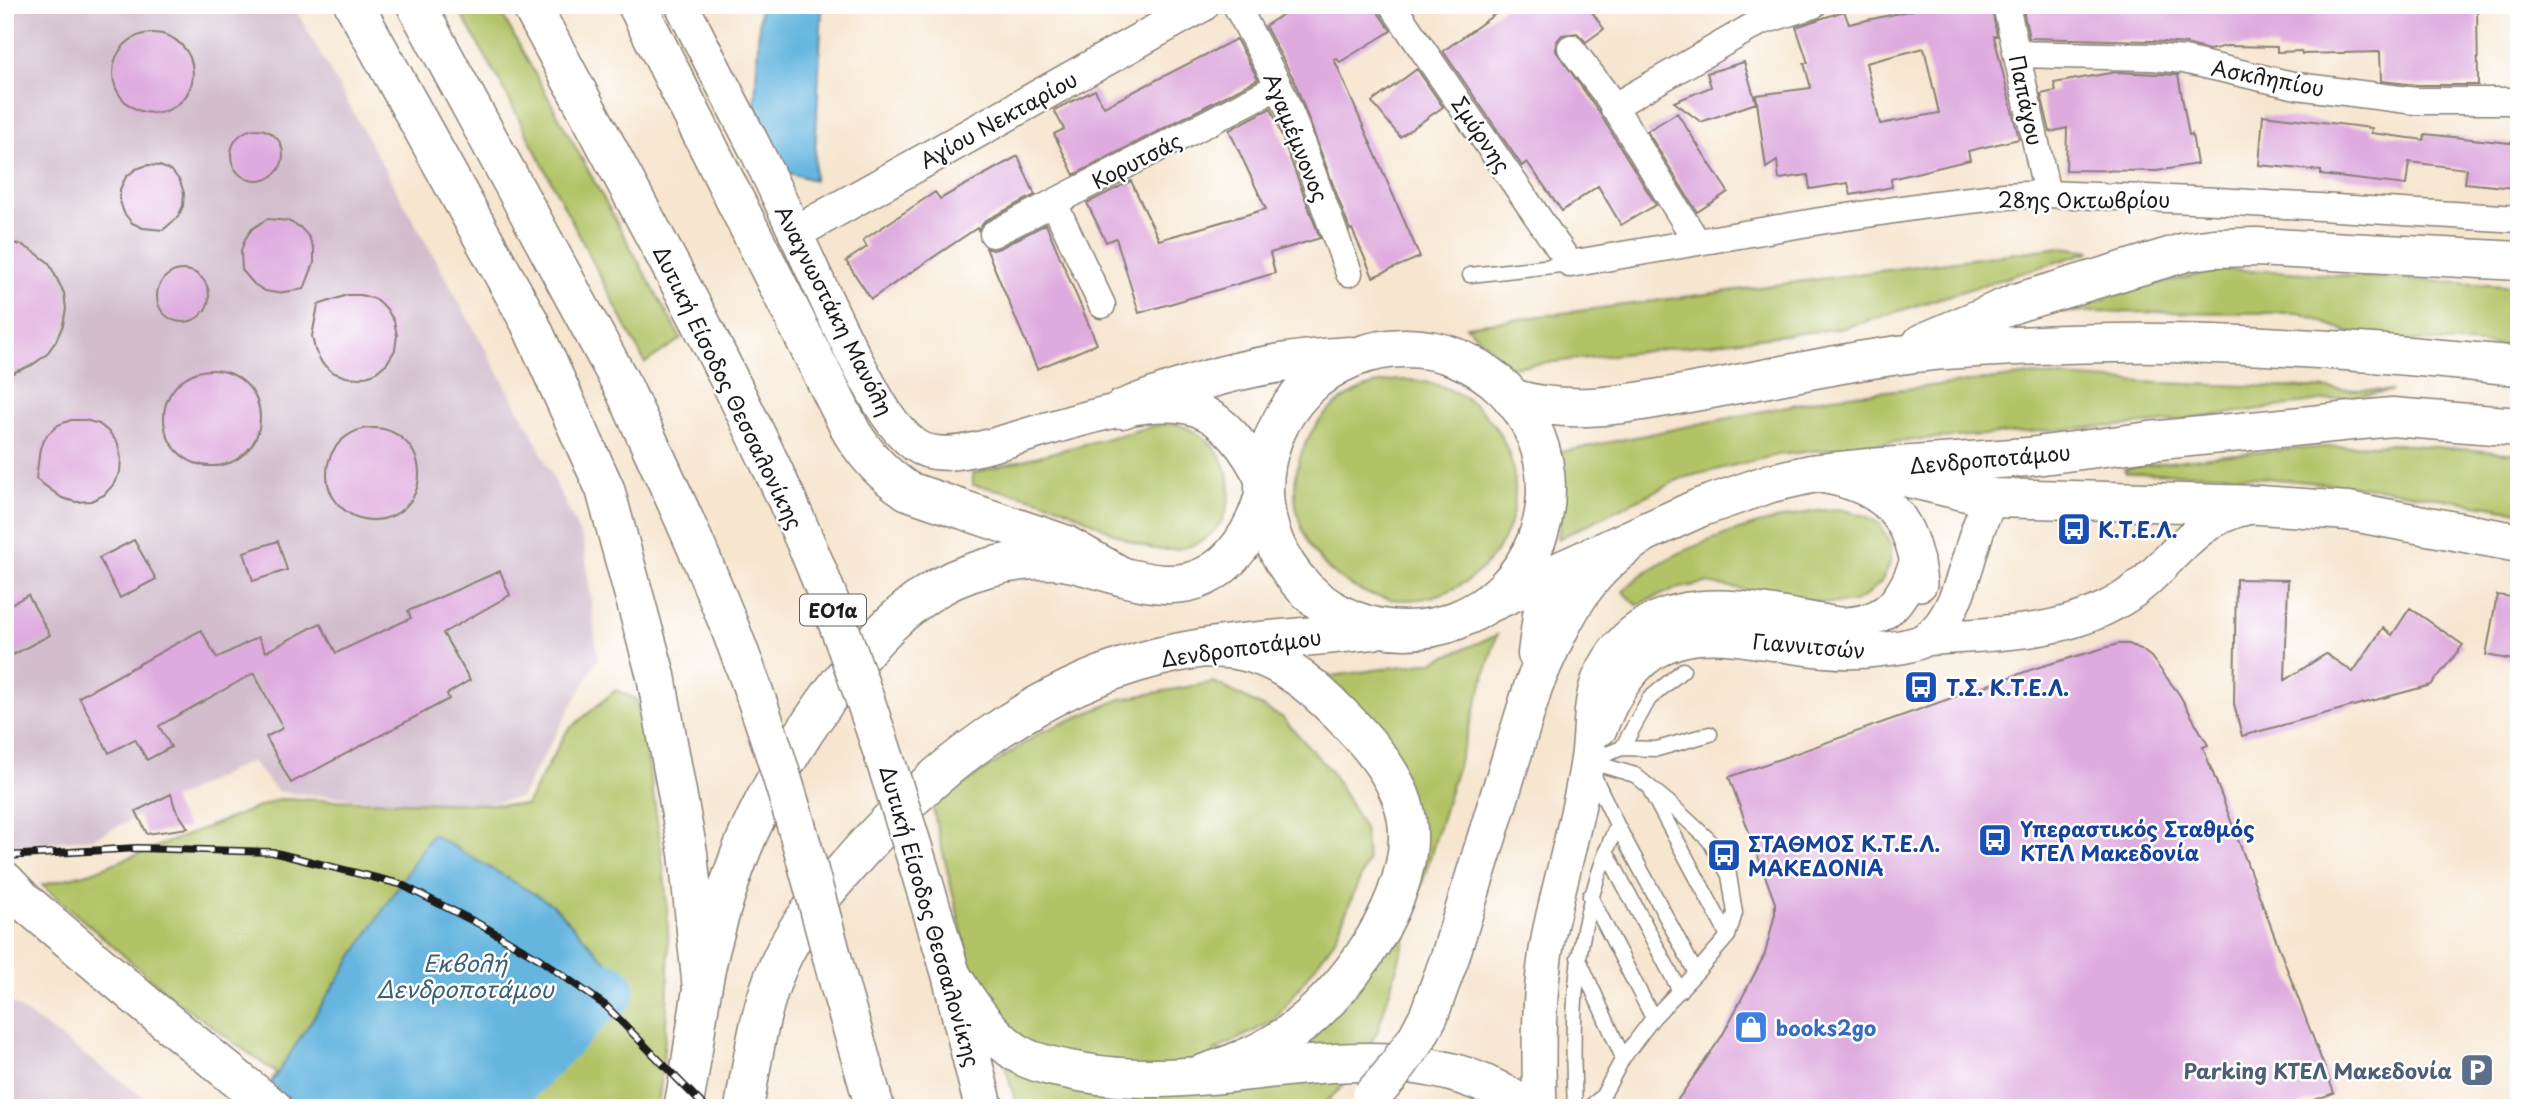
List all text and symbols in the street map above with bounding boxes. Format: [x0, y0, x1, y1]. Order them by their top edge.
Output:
street label: Ασκληπίου [2209, 50, 2327, 104]
street label: Παπάγου [2002, 52, 2052, 148]
street label: Αγίου Νεκταρίου [913, 62, 1083, 176]
street label: Αγαμέμνονος [1257, 68, 1337, 206]
street label: Σμύρνης [1445, 89, 1519, 179]
street label: Κορυτσάς [1086, 124, 1186, 196]
street label: 28ης Οκτωβρίου [1998, 183, 2170, 215]
street label: Αναγνωστάκη Μανόλη [768, 199, 902, 421]
street label: Δυτική Είσοδος Θεσσαλονίκης [646, 240, 812, 534]
street label: Δενδροποτάμου [1908, 435, 2072, 481]
bus stop icon: Κ.Τ.Ε.Λ. [2055, 510, 2093, 548]
place label: Κ.Τ.Ε.Λ. [2098, 513, 2177, 545]
road number: ΕΟ1α [800, 594, 866, 625]
street label: Δενδροποτάμου [1159, 620, 1323, 674]
street label: Γιαννιτσών [1751, 624, 1867, 666]
bus stop icon: Τ.Σ. Κ.Τ.Ε.Λ. [1902, 668, 1940, 706]
place label: Τ.Σ. Κ.Τ.Ε.Λ. [1946, 671, 2069, 703]
street label: Δυτική Είσοδος Θεσσαλονίκης [873, 762, 989, 1071]
place label: Υπεραστικός Σταθμός ΚΤΕΛ Μακεδονία [2020, 812, 2254, 868]
bus stop icon: Υπεραστικός Σταθμός ΚΤΕΛ Μακεδονία [1976, 821, 2014, 859]
place label: ΣΤΑΘΜΟΣ Κ.Τ.Ε.Λ. ΜΑΚΕΔΟΝΙΑ [1748, 827, 1940, 883]
bus stop icon: ΣΤΑΘΜΟΣ Κ.Τ.Ε.Λ. ΜΑΚΕΔΟΝΙΑ [1705, 836, 1743, 874]
water label: Εκβολή Δενδροποτάμου [376, 945, 554, 1006]
shop icon: books2go [1732, 1008, 1770, 1046]
place label: books2go [1776, 1011, 1876, 1043]
parking icon: Parking ΚΤΕΛ Μακεδονία [2458, 1051, 2496, 1089]
place label: Parking ΚΤΕΛ Μακεδονία [2183, 1054, 2453, 1086]

